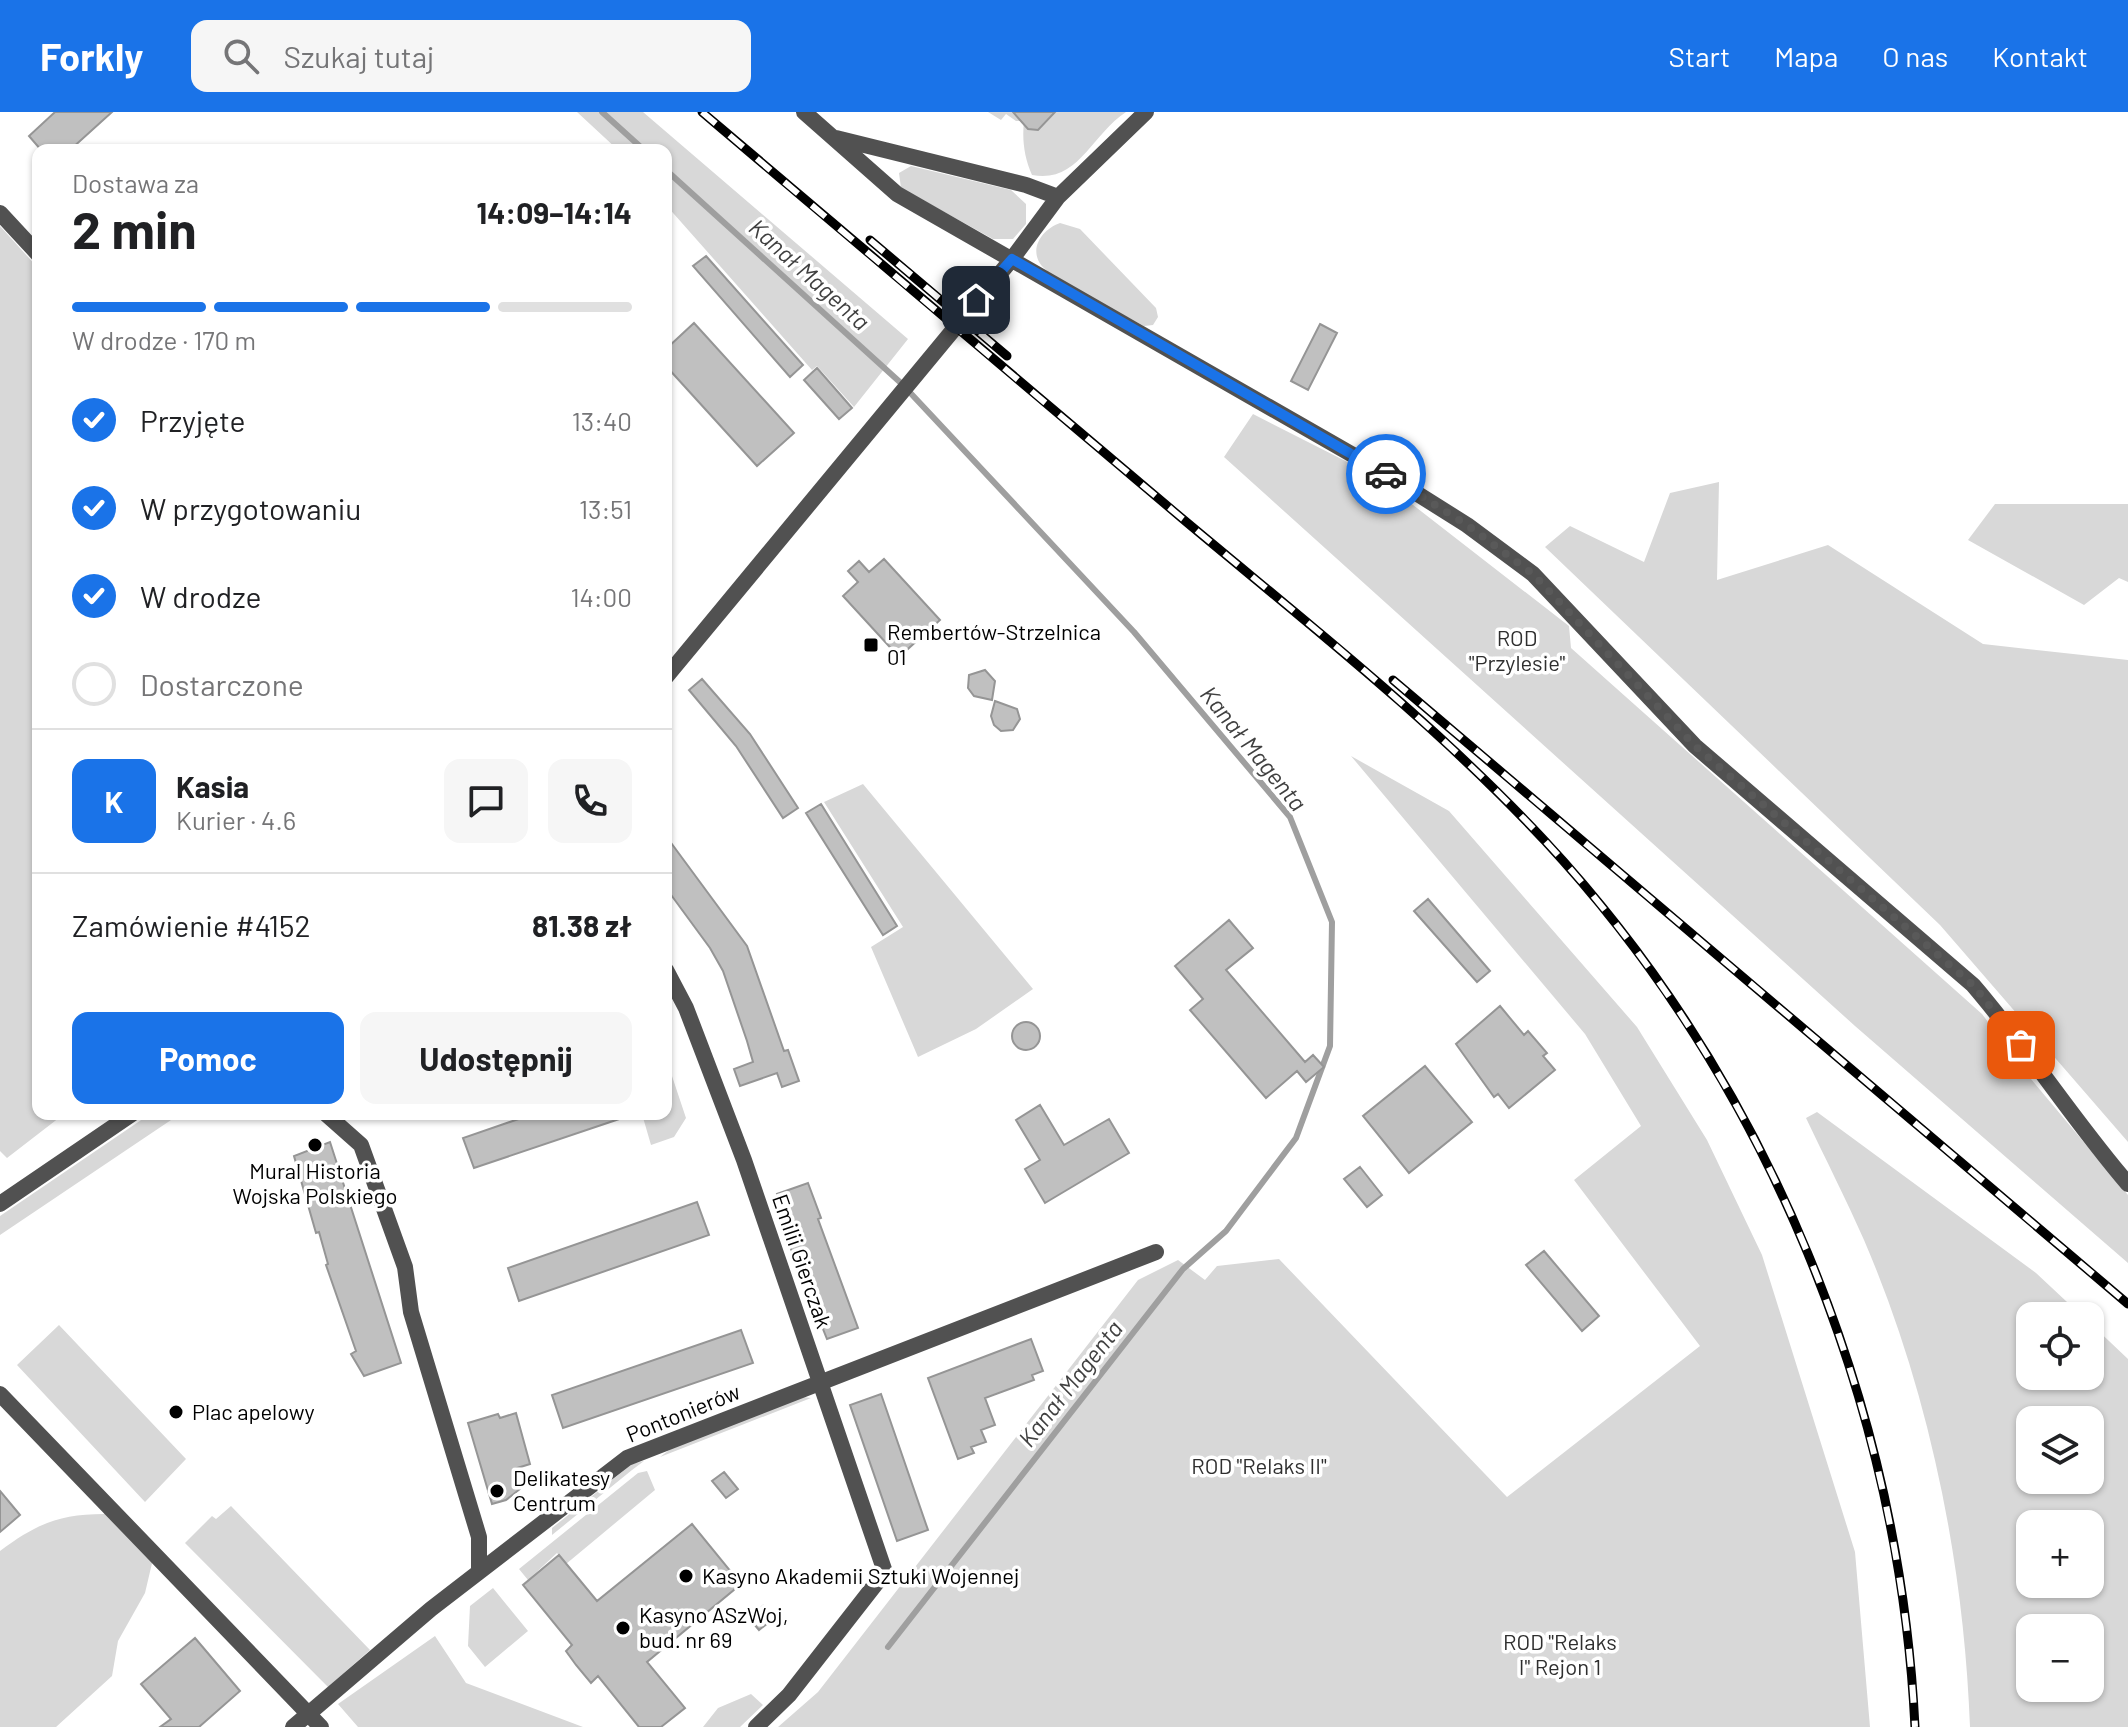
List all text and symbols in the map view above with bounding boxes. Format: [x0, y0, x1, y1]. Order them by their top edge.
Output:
search box [191, 20, 751, 92]
text: Forkly [40, 33, 143, 79]
icon: search [219, 34, 263, 78]
text: Szukaj tutaj [283, 38, 434, 74]
text: Start [1669, 39, 1730, 73]
text: Mapa [1774, 39, 1838, 73]
text: O nas [1882, 39, 1948, 73]
text: Kontakt [1992, 39, 2088, 73]
text: Dostawa za [72, 167, 199, 198]
text: 14:09–14:14 [477, 194, 632, 230]
text: 2 min [72, 197, 197, 259]
water label: Kanał Magenta [744, 212, 876, 336]
pin [942, 266, 1010, 334]
icon: home [954, 278, 998, 322]
text: W drodze · 170 m [72, 324, 256, 355]
icon: check [72, 398, 116, 442]
text: Przyjęte [140, 402, 246, 438]
text: 13:40 [572, 405, 632, 436]
courier [1346, 434, 1426, 514]
icon: car [1364, 452, 1408, 496]
icon: check [72, 486, 116, 530]
text: W przygotowaniu [140, 490, 361, 526]
text: 13:51 [579, 493, 632, 524]
icon: check [72, 574, 116, 618]
text: W drodze [140, 578, 262, 614]
text: 14:00 [570, 581, 632, 612]
place label: Rembertów-Strzelnica 01 [887, 618, 1101, 669]
park label: ROD "Przylesie" [1469, 624, 1566, 675]
marker: Rembertów-Strzelnica 01 [862, 636, 880, 654]
text: Dostarczone [140, 666, 304, 702]
water label: Kanał Magenta [1195, 680, 1313, 816]
button: chat [444, 759, 528, 843]
button: phone [548, 759, 632, 843]
text: Kasia [176, 768, 249, 804]
text: K [105, 783, 123, 819]
text: Kurier · 4.6 [176, 804, 296, 835]
text: Zamówienie #4152 [72, 907, 311, 943]
text: 81.38 zł [532, 907, 632, 943]
pin [1987, 1011, 2055, 1079]
button: Pomoc [72, 1012, 344, 1104]
button: Udostępnij [360, 1012, 632, 1104]
icon: bag [1999, 1023, 2043, 1067]
marker: Mural Historia Wojska Polskiego [306, 1136, 324, 1154]
place label: Mural Historia Wojska Polskiego [232, 1157, 398, 1208]
street label: Emilii Gierczak [768, 1190, 838, 1331]
map controls [2016, 1302, 2104, 1702]
button: locate [2016, 1302, 2104, 1390]
water label: Kanał Magenta [1012, 1314, 1128, 1452]
street label: Pontonierów [622, 1377, 743, 1447]
place label: Plac apelowy [192, 1398, 315, 1424]
marker: Plac apelowy [167, 1403, 185, 1421]
button: layers [2016, 1406, 2104, 1494]
park label: ROD "Relaks II" [1191, 1452, 1327, 1478]
place label: Delikatesy Centrum [513, 1464, 610, 1515]
marker: Delikatesy Centrum [488, 1482, 506, 1500]
button: + [2016, 1510, 2104, 1598]
place label: Kasyno Akademii Sztuki Wojennej [702, 1562, 1019, 1588]
marker: Kasyno Akademii Sztuki Wojennej [677, 1567, 695, 1585]
place label: Kasyno ASzWoj, bud. nr 69 [639, 1601, 788, 1652]
button: − [2016, 1614, 2104, 1702]
marker: Kasyno ASzWoj, bud. nr 69 [614, 1619, 632, 1637]
park label: ROD "Relaks I" Rejon 1 [1503, 1628, 1617, 1679]

